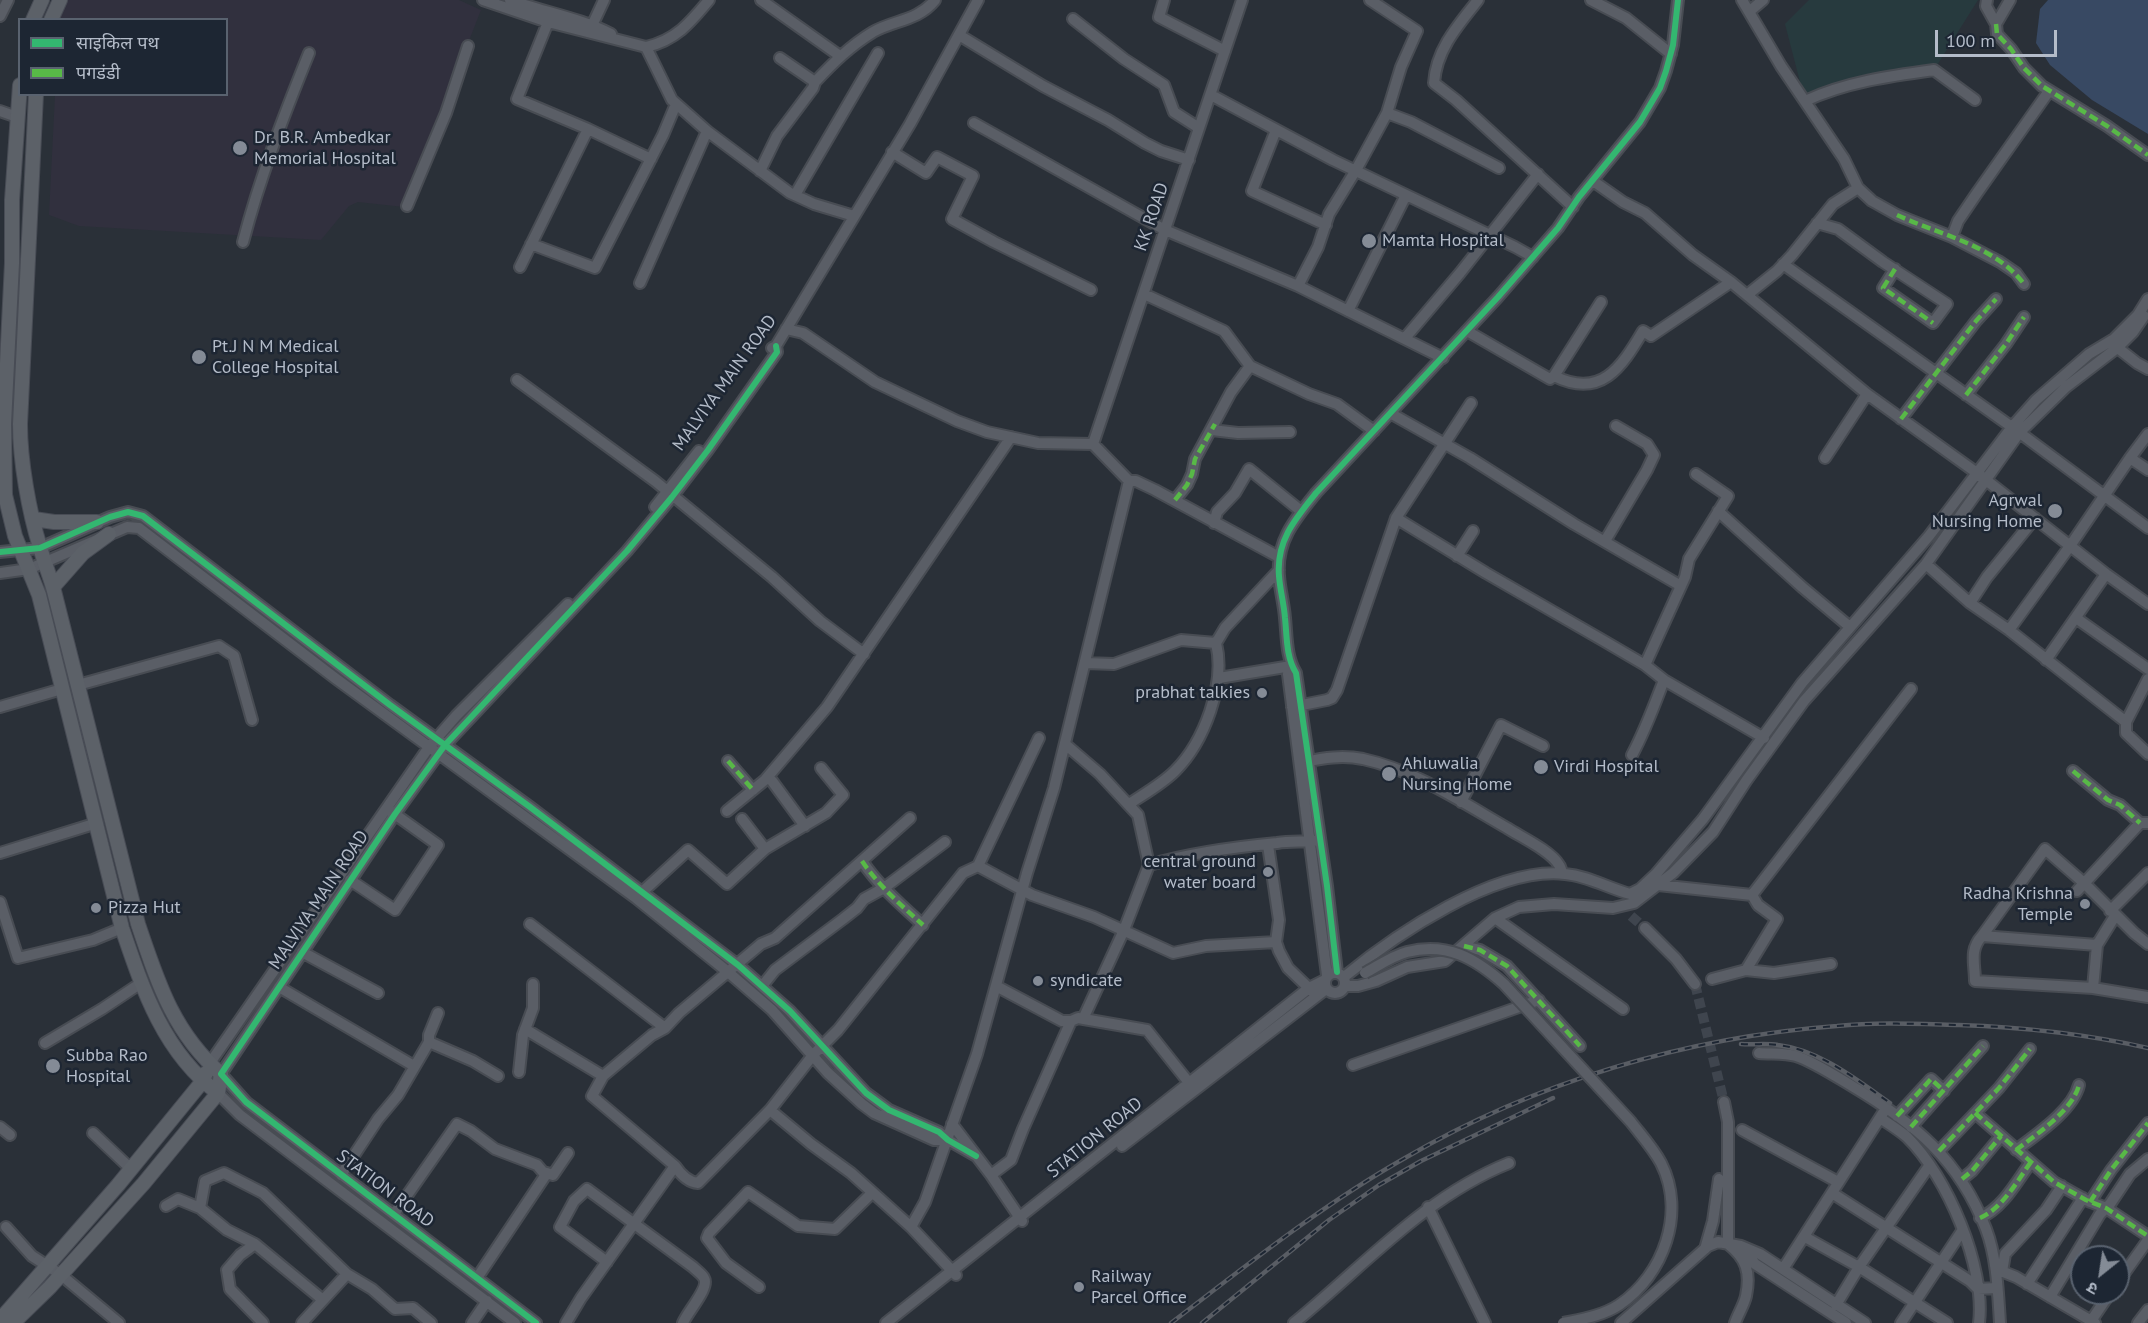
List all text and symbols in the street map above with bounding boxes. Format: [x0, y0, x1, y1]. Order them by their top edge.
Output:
legend [18, 18, 228, 96]
scale bar [1938, 18, 2060, 56]
text: 100 m [1946, 29, 1995, 52]
text: साइकिल पथ [76, 31, 159, 54]
text: पगडंडी [76, 61, 120, 84]
place label: Dr. B.R. Ambedkar Memorial Hospital [254, 127, 396, 170]
marker: Dr. B.R. Ambedkar Memorial Hospital [231, 139, 249, 157]
street label: KK ROAD [1130, 180, 1174, 254]
place label: Mamta Hospital [1382, 230, 1504, 252]
marker: Mamta Hospital [1360, 232, 1378, 250]
street label: MALVIYA MAIN ROAD [668, 311, 782, 455]
place label: Pt.J N M Medical College Hospital [212, 336, 339, 378]
marker: Pt.J N M Medical College Hospital [190, 348, 208, 366]
place label: Agrwal Nursing Home [1932, 490, 2042, 532]
marker: Agrwal Nursing Home [2046, 502, 2064, 520]
place label: prabhat talkies [1135, 682, 1250, 704]
marker: prabhat talkies [1255, 686, 1269, 700]
place label: Ahluwalia Nursing Home [1402, 753, 1512, 795]
place label: Virdi Hospital [1554, 756, 1659, 778]
marker: Virdi Hospital [1532, 758, 1550, 776]
marker: Ahluwalia Nursing Home [1380, 765, 1398, 783]
street label: MALVIYA MAIN ROAD [265, 826, 373, 974]
place label: central ground water board [1143, 851, 1256, 894]
marker: central ground water board [1261, 865, 1275, 879]
place label: Radha Krishna Temple [1963, 883, 2073, 926]
place label: Pizza Hut [108, 897, 181, 919]
marker: Radha Krishna Temple [2078, 897, 2092, 911]
marker: Pizza Hut [89, 901, 103, 915]
place label: syndicate [1050, 970, 1122, 992]
marker: syndicate [1031, 974, 1045, 988]
place label: Subba Rao Hospital [66, 1045, 148, 1088]
marker: Subba Rao Hospital [44, 1057, 62, 1075]
street label: STATION ROAD [1043, 1093, 1147, 1183]
street label: STATION ROAD [332, 1145, 438, 1233]
north arrow [2070, 1245, 2130, 1305]
place label: Railway Parcel Office [1091, 1266, 1187, 1308]
text: उ [2083, 1278, 2101, 1300]
marker: Railway Parcel Office [1072, 1280, 1086, 1294]

